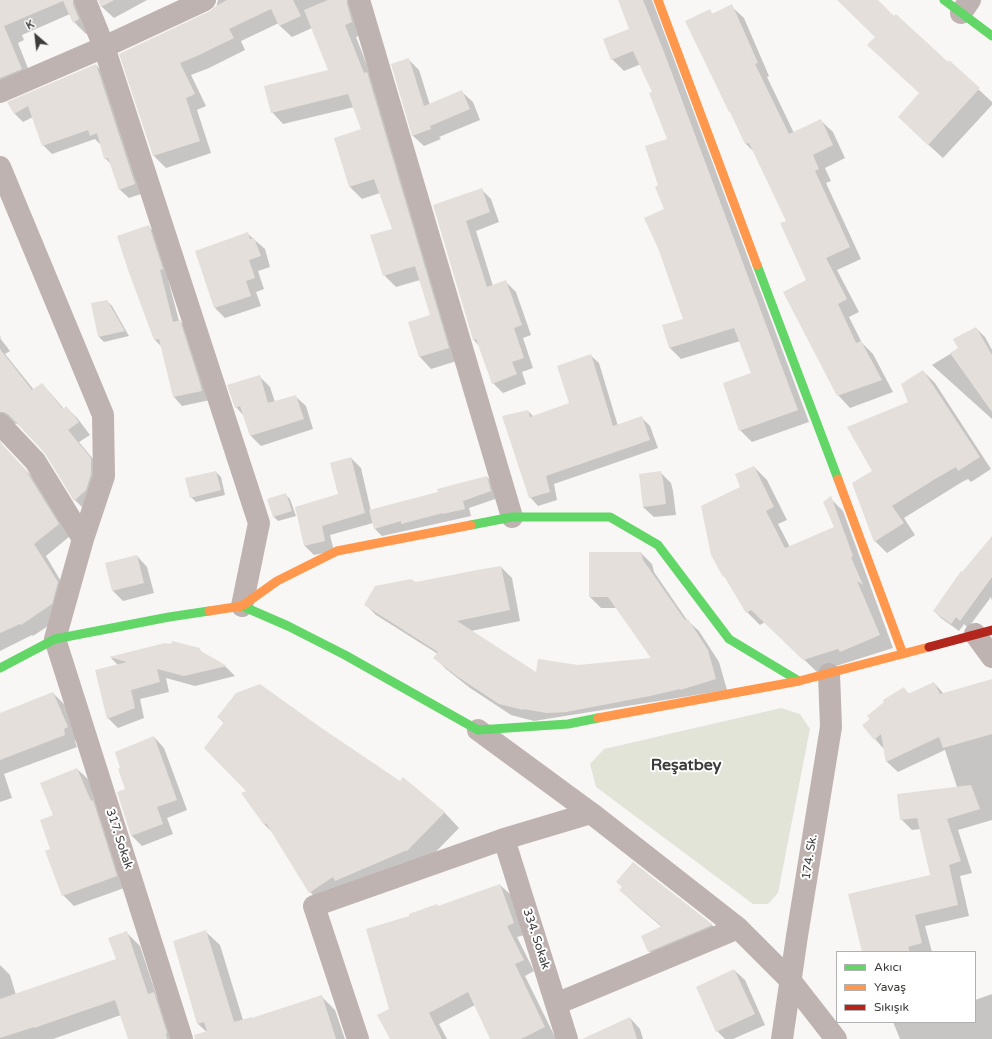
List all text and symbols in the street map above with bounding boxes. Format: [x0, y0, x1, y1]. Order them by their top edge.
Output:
north arrow [16, 16, 56, 56]
text: K [24, 17, 36, 32]
district label: Reşatbey [651, 756, 721, 776]
street label: 317. Sokak [102, 807, 136, 871]
street label: 174. Sk. [799, 833, 821, 881]
street label: 334. Sokak [519, 907, 553, 971]
legend [836, 951, 976, 1023]
text: Akıcı [874, 960, 902, 974]
text: Yavaş [874, 980, 906, 994]
text: Sıkışık [874, 1000, 909, 1014]

